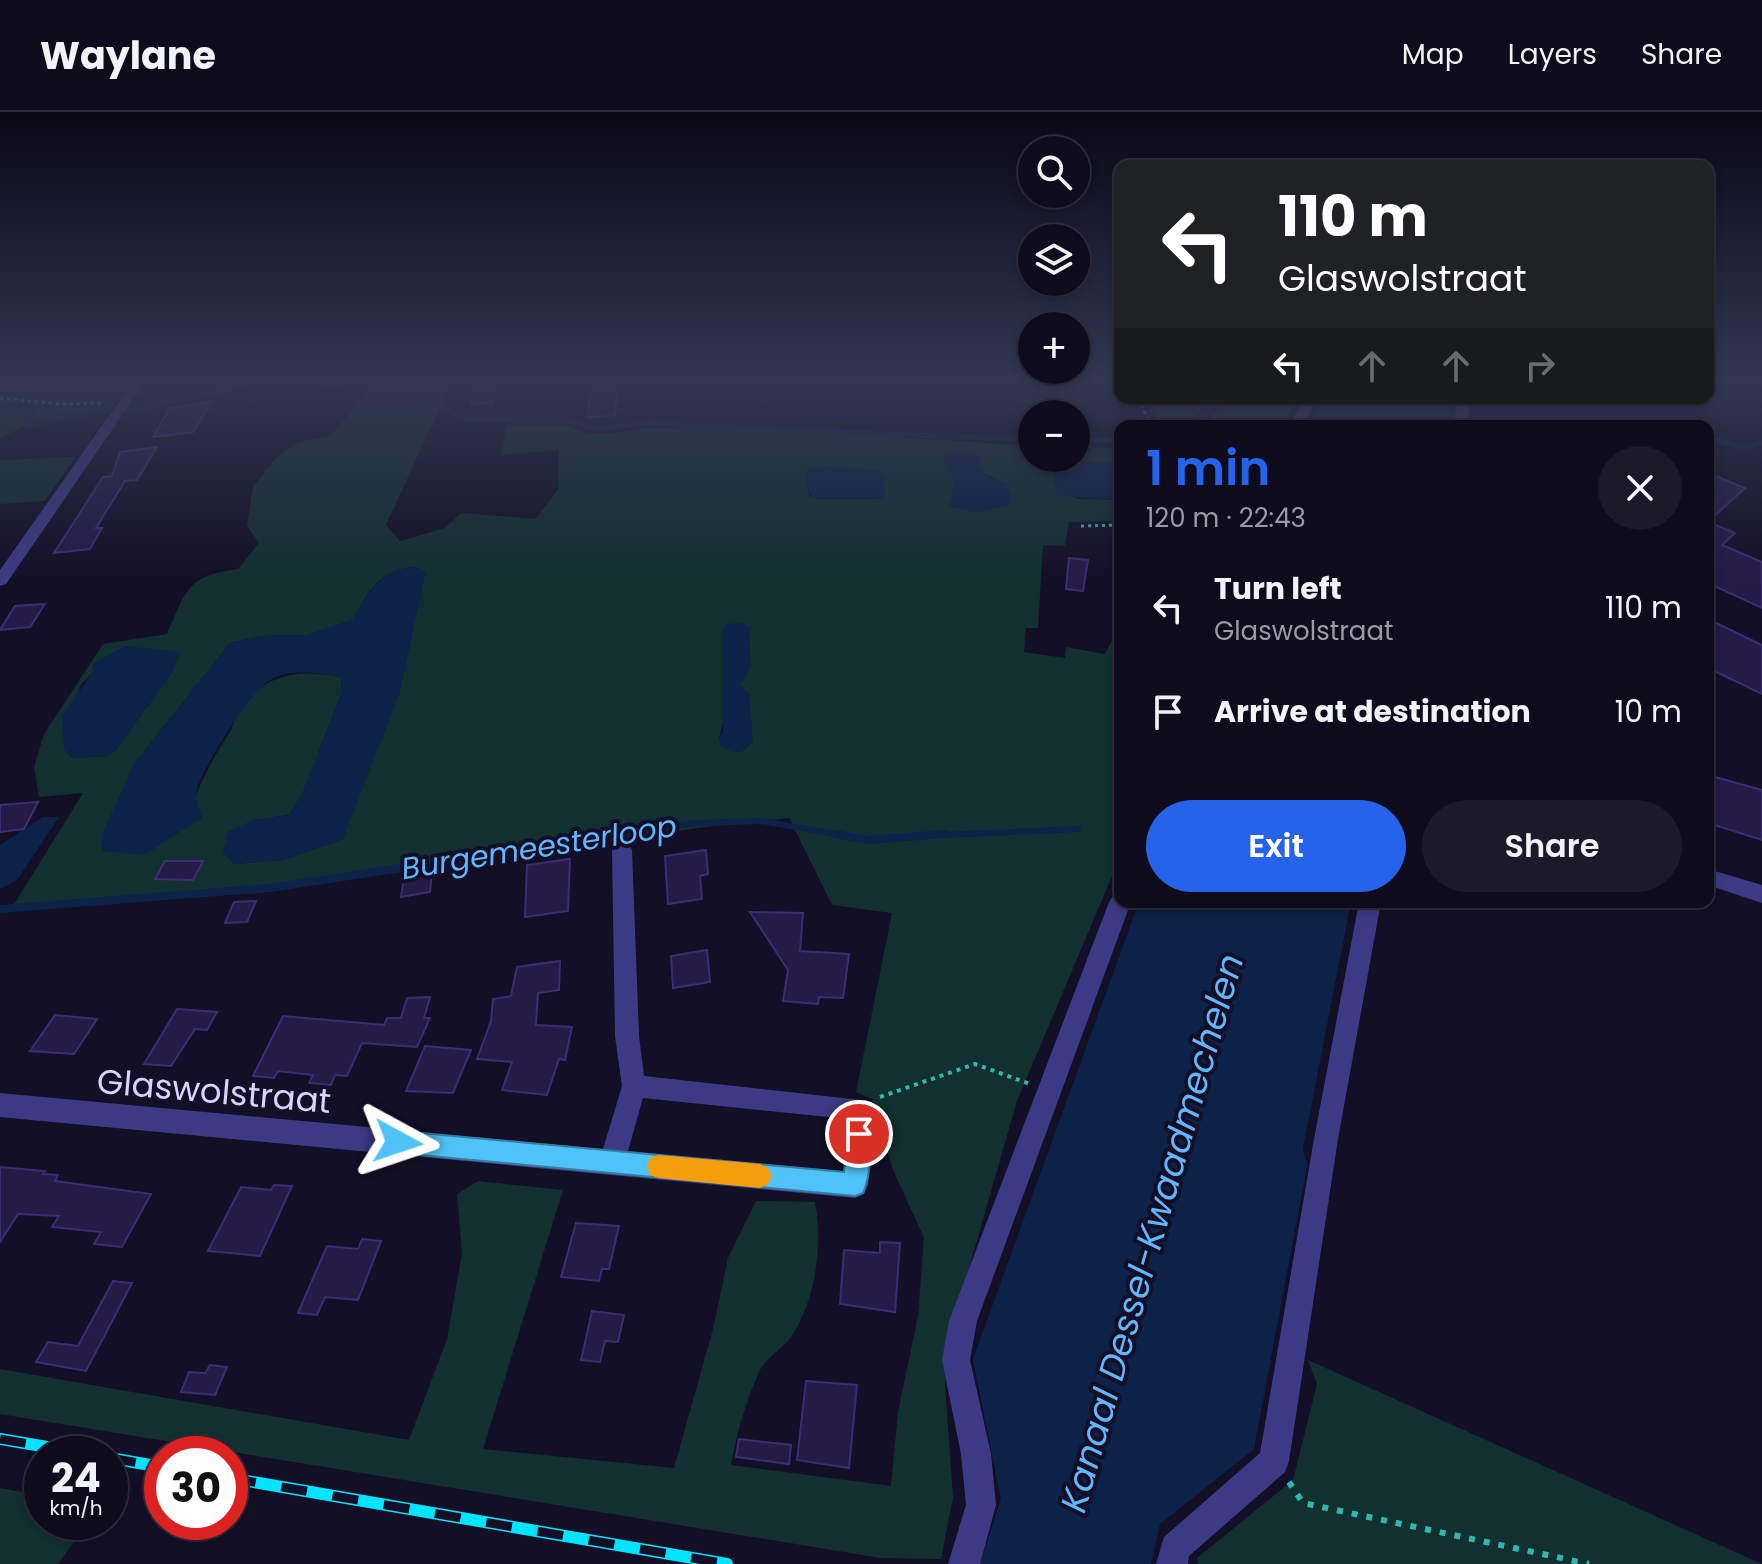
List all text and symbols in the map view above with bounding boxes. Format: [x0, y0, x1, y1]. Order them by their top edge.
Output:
text: Waylane [40, 29, 216, 82]
text: Map [1402, 35, 1464, 74]
text: Layers [1508, 35, 1597, 74]
text: Share [1641, 35, 1722, 74]
map controls [1018, 136, 1090, 472]
button: search [1018, 136, 1090, 208]
text: 110 m [1278, 177, 1428, 256]
icon: left [1146, 192, 1250, 296]
button: layers [1018, 224, 1090, 296]
text: Glaswolstraat [1278, 253, 1527, 304]
button: + [1018, 312, 1090, 384]
icon: left [1266, 344, 1310, 388]
icon: ahead [1350, 344, 1394, 388]
icon: ahead [1434, 344, 1478, 388]
icon: right [1518, 344, 1562, 388]
button: − [1018, 400, 1090, 472]
text: 1 min [1146, 435, 1270, 502]
button: close [1598, 446, 1682, 530]
text: 120 m · 22:43 [1146, 500, 1306, 536]
text: Turn left [1214, 567, 1342, 610]
icon: left [1146, 586, 1190, 630]
text: 110 m [1605, 586, 1682, 629]
text: Glaswolstraat [1214, 613, 1393, 649]
icon: arrive [1146, 690, 1190, 734]
text: Arrive at destination [1214, 690, 1531, 733]
text: 10 m [1615, 690, 1682, 733]
button: Exit [1146, 800, 1406, 892]
button: Share [1422, 800, 1682, 892]
water label: Burgemeesterloop [398, 804, 680, 890]
water label: Kanaal Dessel-Kwaadmechelen [1048, 948, 1256, 1518]
street label: Glaswolstraat [95, 1057, 333, 1125]
position arrow [356, 1100, 440, 1184]
pin [825, 1100, 893, 1168]
icon: arrive [837, 1112, 881, 1156]
speed limit sign: 30 [144, 1436, 248, 1540]
text: 24 [51, 1450, 101, 1506]
text: km/h [49, 1494, 103, 1522]

